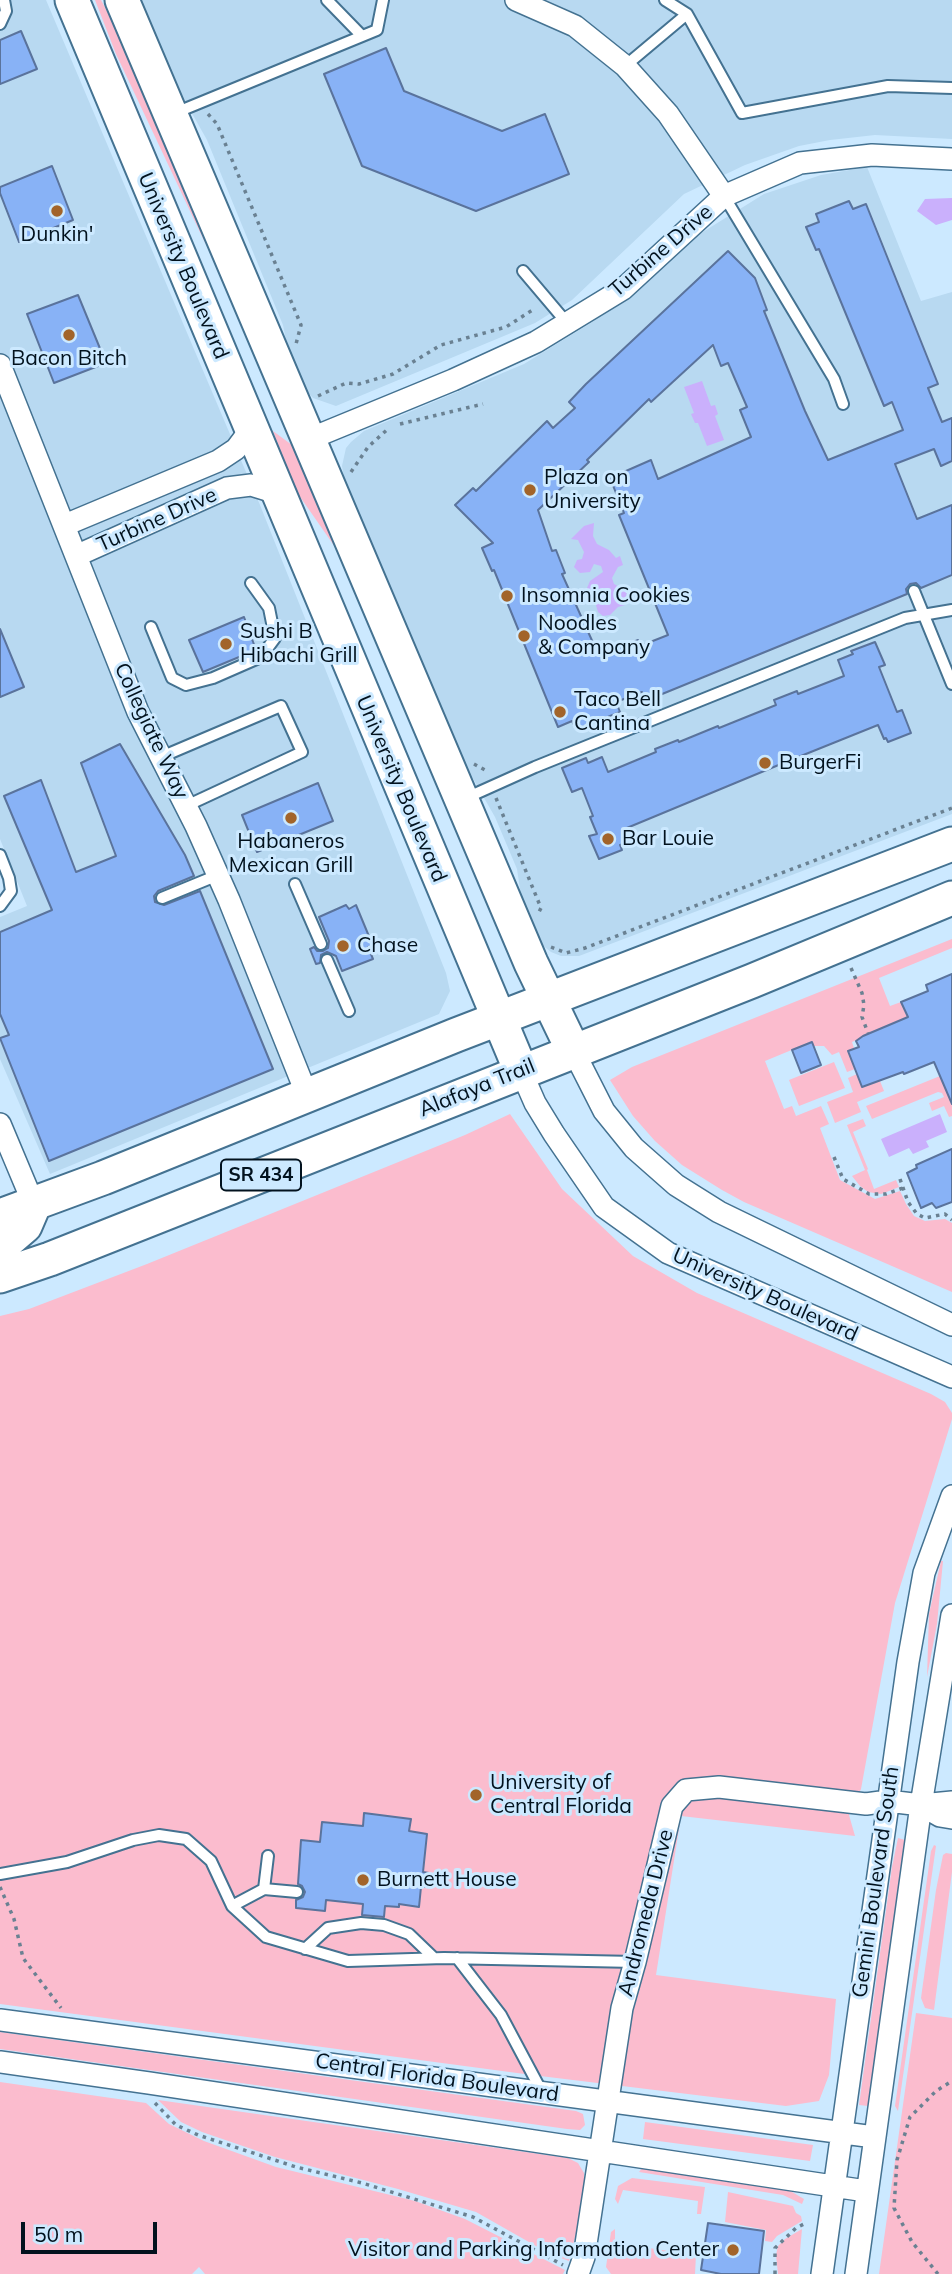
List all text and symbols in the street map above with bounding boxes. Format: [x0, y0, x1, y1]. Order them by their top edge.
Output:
street label: University Boulevard [132, 169, 234, 363]
street label: Turbine Drive [604, 199, 718, 303]
marker: Dunkin' [49, 203, 65, 219]
place label: Dunkin' [21, 222, 93, 248]
marker: Bacon Bitch [61, 327, 77, 343]
place label: Bacon Bitch [11, 346, 127, 372]
place label: Plaza on University [544, 465, 641, 515]
street label: Turbine Drive [93, 482, 221, 558]
marker: Plaza on University [522, 482, 538, 498]
place label: Insomnia Cookies [521, 583, 690, 609]
marker: Insomnia Cookies [499, 588, 515, 604]
place label: Noodles & Company [538, 611, 650, 661]
place label: Sushi B Hibachi Grill [240, 619, 357, 669]
marker: Noodles & Company [516, 628, 532, 644]
marker: Sushi B Hibachi Grill [218, 636, 234, 652]
street label: Collegiate Way [108, 659, 194, 803]
place label: Taco Bell Cantina [574, 687, 661, 737]
street label: University Boulevard [350, 692, 452, 886]
marker: Taco Bell Cantina [552, 704, 568, 720]
place label: BurgerFi [779, 750, 861, 776]
marker: BurgerFi [757, 755, 773, 771]
marker: Habaneros Mexican Grill [283, 810, 299, 826]
place label: Bar Louie [622, 826, 714, 852]
place label: Habaneros Mexican Grill [229, 829, 353, 879]
marker: Bar Louie [600, 831, 616, 847]
place label: Chase [357, 933, 418, 959]
marker: Chase [335, 938, 351, 954]
street label: Alafaya Trail [415, 1053, 539, 1123]
road number: SR 434 [221, 1160, 301, 1190]
street label: University Boulevard [668, 1243, 862, 1347]
street label: Gemini Boulevard South [847, 1765, 905, 1999]
place label: University of Central Florida [490, 1770, 632, 1820]
marker: University of Central Florida [468, 1787, 484, 1803]
street label: Andromeda Drive [613, 1827, 679, 1999]
place label: Burnett House [377, 1867, 517, 1893]
marker: Burnett House [355, 1872, 371, 1888]
street label: Central Florida Boulevard [314, 2048, 560, 2108]
scale bar [24, 2208, 161, 2252]
text: 50 m [34, 2221, 83, 2247]
place label: Visitor and Parking Information Center [348, 2237, 719, 2263]
marker: Visitor and Parking Information Center [725, 2242, 741, 2258]

